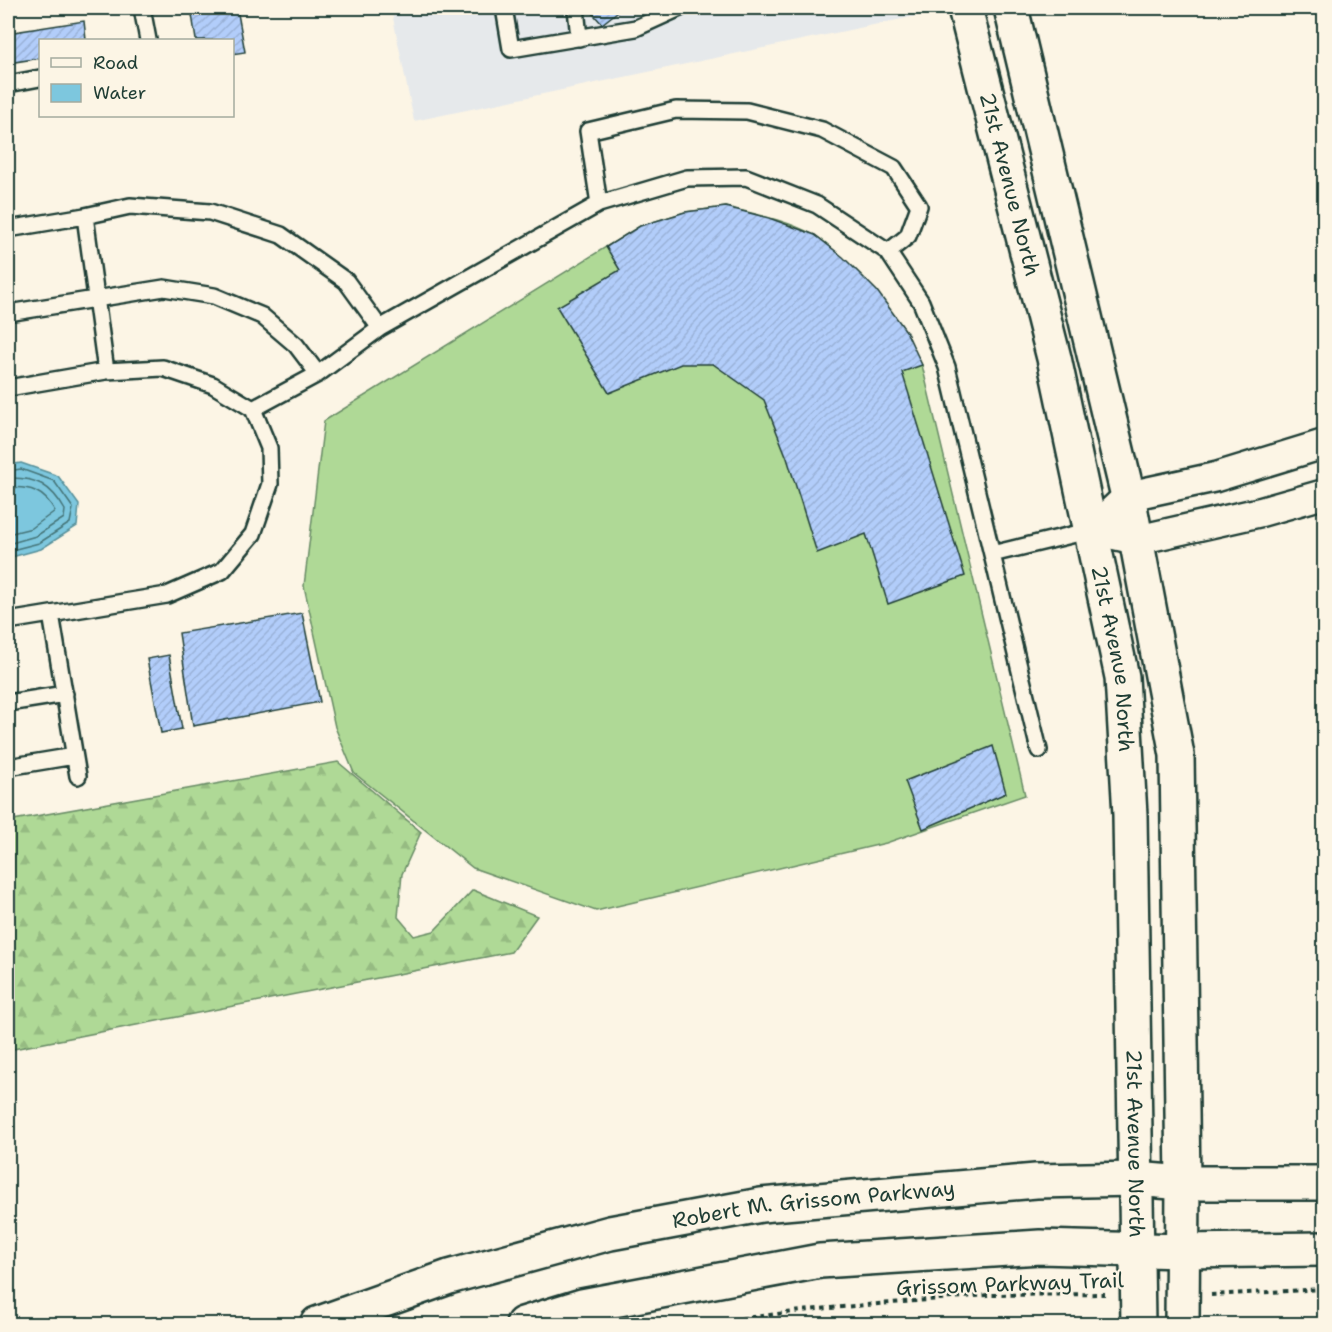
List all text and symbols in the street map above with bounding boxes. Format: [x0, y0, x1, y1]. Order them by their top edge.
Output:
legend [39, 39, 234, 117]
text: Road [93, 51, 138, 75]
text: Water [93, 81, 146, 105]
street label: 21st Avenue North [973, 89, 1047, 279]
street label: 21st Avenue North [1085, 563, 1140, 753]
street label: 21st Avenue North [1120, 1049, 1151, 1238]
street label: Robert M. Grissom Parkway [670, 1174, 956, 1235]
street label: Grissom Parkway Trail [896, 1266, 1125, 1302]

